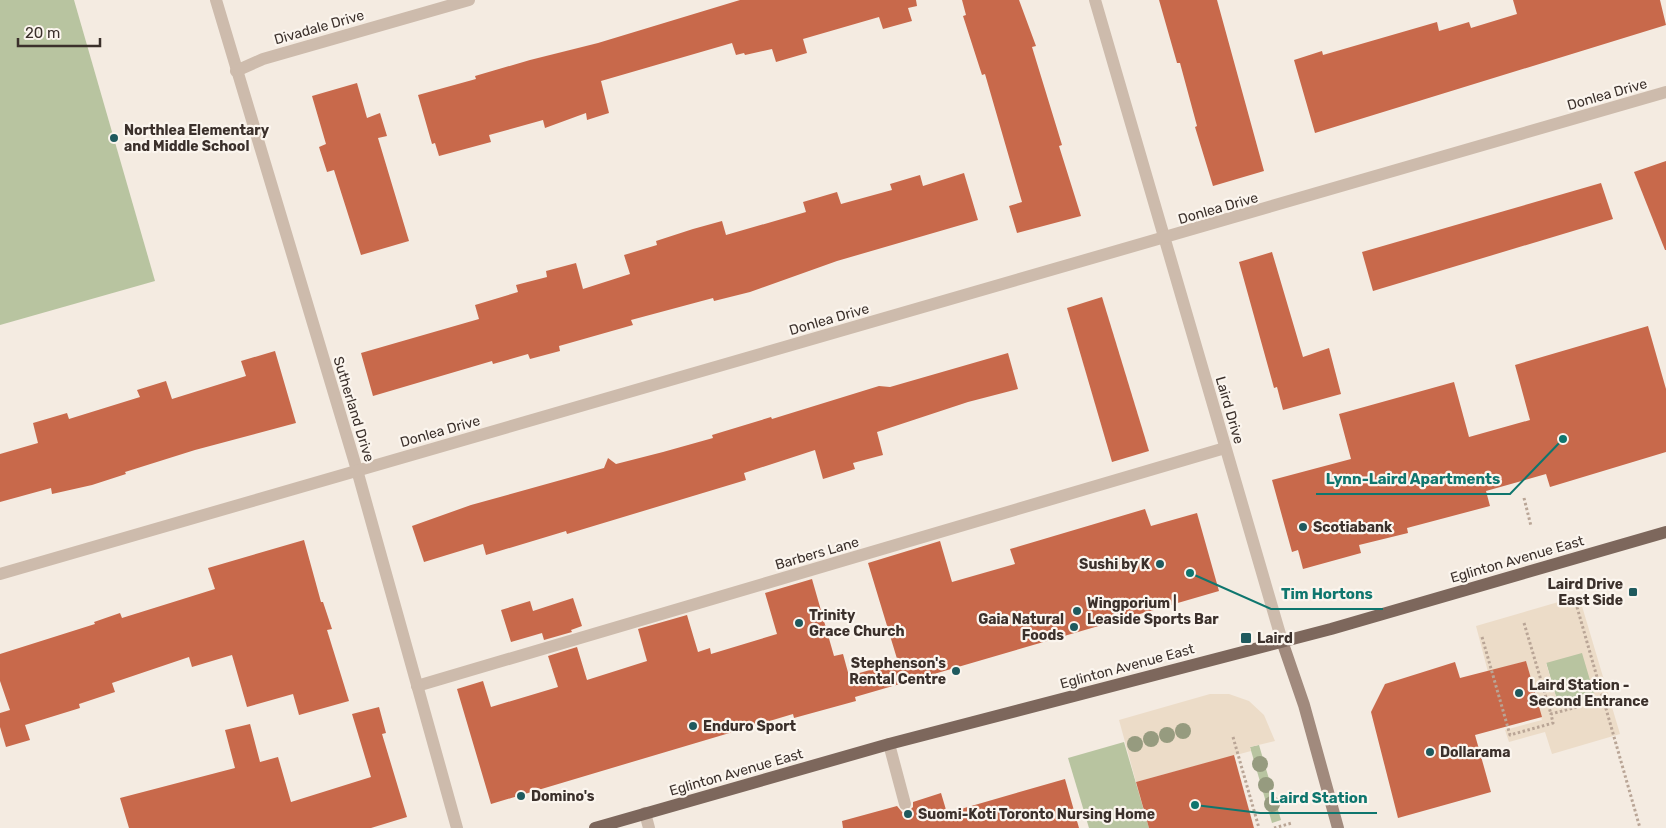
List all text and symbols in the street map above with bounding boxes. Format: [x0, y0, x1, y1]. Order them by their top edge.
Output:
street label: Divadale Drive [272, 6, 366, 48]
scale bar [18, 15, 100, 47]
text: 20 m [25, 24, 60, 42]
street label: Donlea Drive [1565, 75, 1649, 114]
place label: Northlea Elementary and Middle School [124, 122, 270, 155]
marker: Northlea Elementary and Middle School [108, 132, 120, 144]
street label: Donlea Drive [1176, 189, 1260, 228]
street label: Donlea Drive [787, 300, 871, 339]
street label: Sutherland Drive [329, 354, 378, 464]
street label: Laird Drive [1212, 374, 1247, 446]
street label: Donlea Drive [398, 412, 482, 451]
callout: Lynn-Laird Apartments [1316, 464, 1510, 494]
text: Lynn-Laird Apartments [1326, 470, 1500, 488]
place label: Scotiabank [1313, 519, 1393, 536]
marker: Scotiabank [1297, 521, 1309, 533]
street label: Eglinton Avenue East [1448, 532, 1586, 587]
street label: Barbers Lane [773, 533, 861, 574]
place label: Sushi by K [1079, 556, 1151, 573]
marker: Sushi by K [1154, 558, 1166, 570]
place label: Laird Drive East Side [1548, 576, 1623, 609]
callout: Tim Hortons [1271, 579, 1383, 609]
text: Tim Hortons [1281, 585, 1373, 603]
marker: Laird Drive East Side [1627, 586, 1639, 598]
place label: Wingporium | Leaside Sports Bar [1087, 594, 1219, 628]
marker: Wingporium | Leaside Sports Bar [1071, 605, 1083, 617]
place label: Trinity Grace Church [809, 607, 905, 640]
place label: Gaia Natural Foods [978, 611, 1064, 644]
marker: Trinity Grace Church [793, 617, 805, 629]
marker: Gaia Natural Foods [1068, 621, 1080, 633]
place label: Laird [1257, 630, 1293, 647]
marker: Laird [1239, 631, 1253, 645]
street label: Eglinton Avenue East [1058, 640, 1197, 693]
place label: Stephenson's Rental Centre [849, 655, 946, 688]
marker: Stephenson's Rental Centre [950, 665, 962, 677]
place label: Laird Station - Second Entrance [1529, 677, 1649, 710]
marker: Laird Station - Second Entrance [1513, 687, 1525, 699]
place label: Enduro Sport [703, 718, 797, 735]
marker: Enduro Sport [687, 720, 699, 732]
place label: Dollarama [1440, 744, 1510, 761]
street label: Eglinton Avenue East [667, 745, 805, 800]
marker: Dollarama [1424, 746, 1436, 758]
callout: Laird Station [1260, 783, 1377, 813]
place label: Domino's [531, 788, 595, 805]
text: Laird Station [1270, 789, 1368, 807]
marker: Domino's [515, 790, 527, 802]
place label: Suomi-Koti Toronto Nursing Home [918, 806, 1155, 823]
marker: Suomi-Koti Toronto Nursing Home [902, 808, 914, 820]

